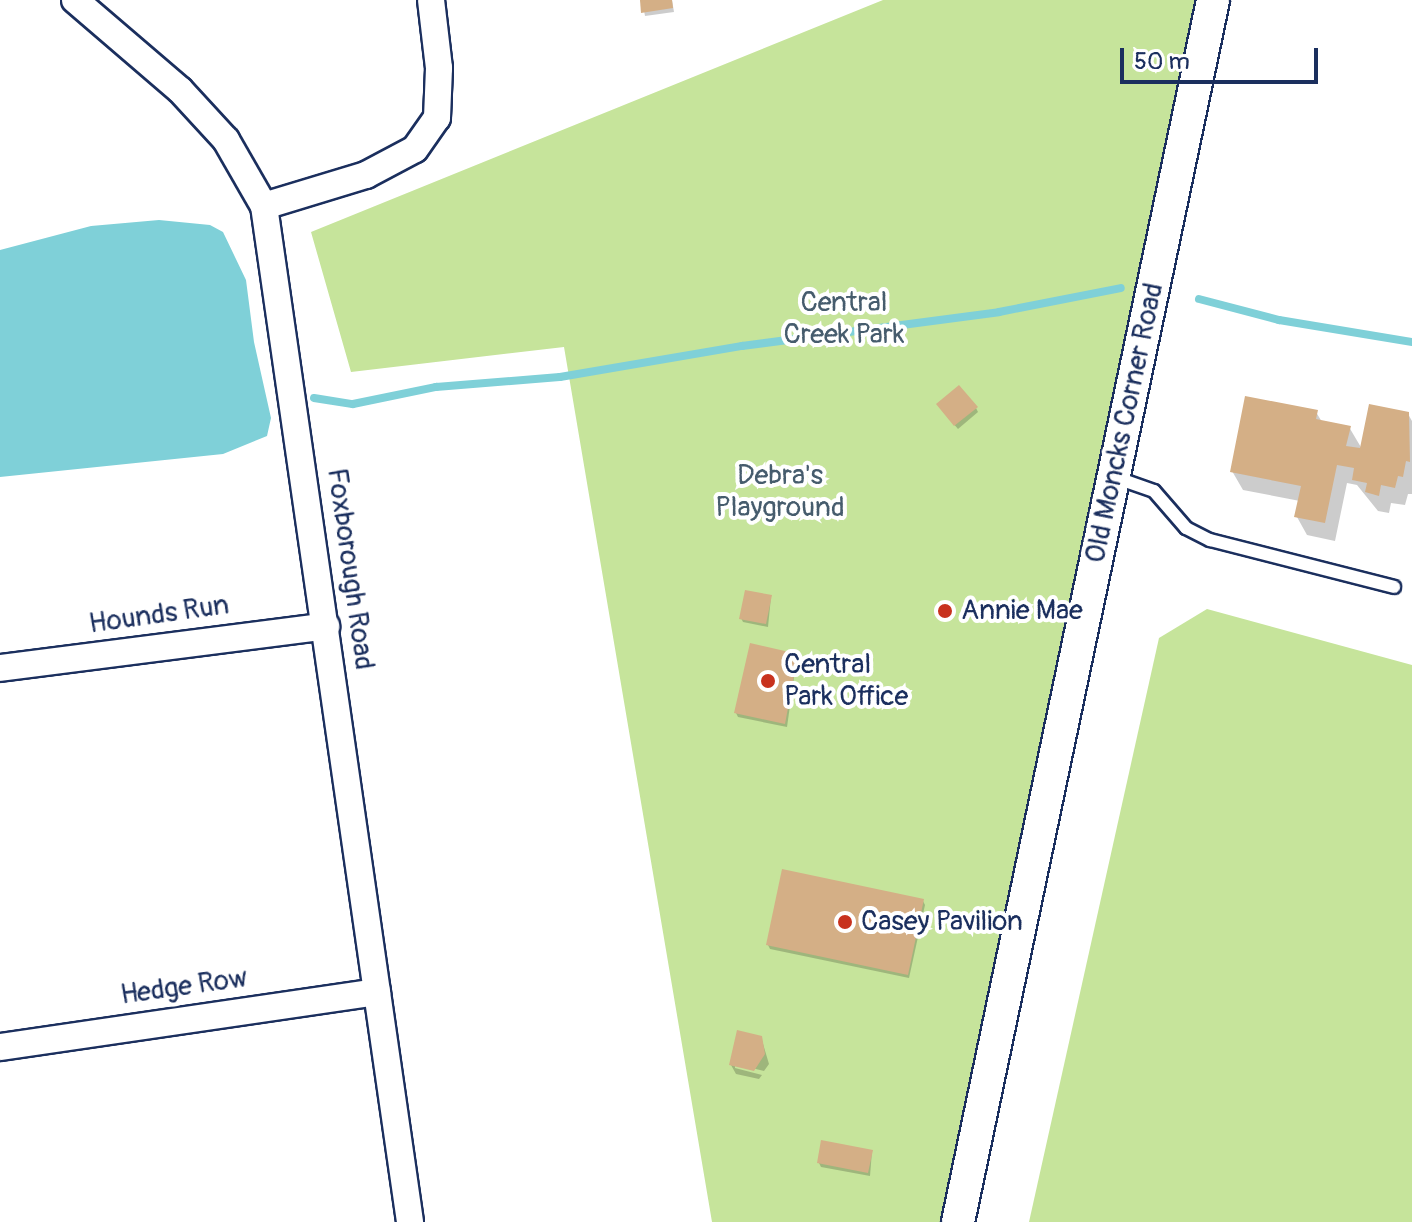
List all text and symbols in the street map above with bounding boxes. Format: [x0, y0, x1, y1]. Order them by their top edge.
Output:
scale bar [1124, 32, 1322, 82]
text: 50 m [1134, 47, 1190, 76]
street label: Old Moncks Corner Road [1079, 280, 1171, 566]
park label: Central Creek Park [783, 286, 905, 352]
park label: Debra's Playground [715, 459, 845, 525]
street label: Foxborough Road [319, 466, 381, 672]
street label: Hounds Run [87, 589, 231, 641]
place label: Annie Mae [961, 594, 1083, 628]
marker: Annie Mae [936, 602, 954, 620]
place label: Central Park Office [784, 648, 908, 714]
marker: Central Park Office [759, 672, 777, 690]
place label: Casey Pavilion [861, 905, 1023, 939]
marker: Casey Pavilion [836, 913, 854, 931]
street label: Hedge Row [118, 961, 250, 1013]

